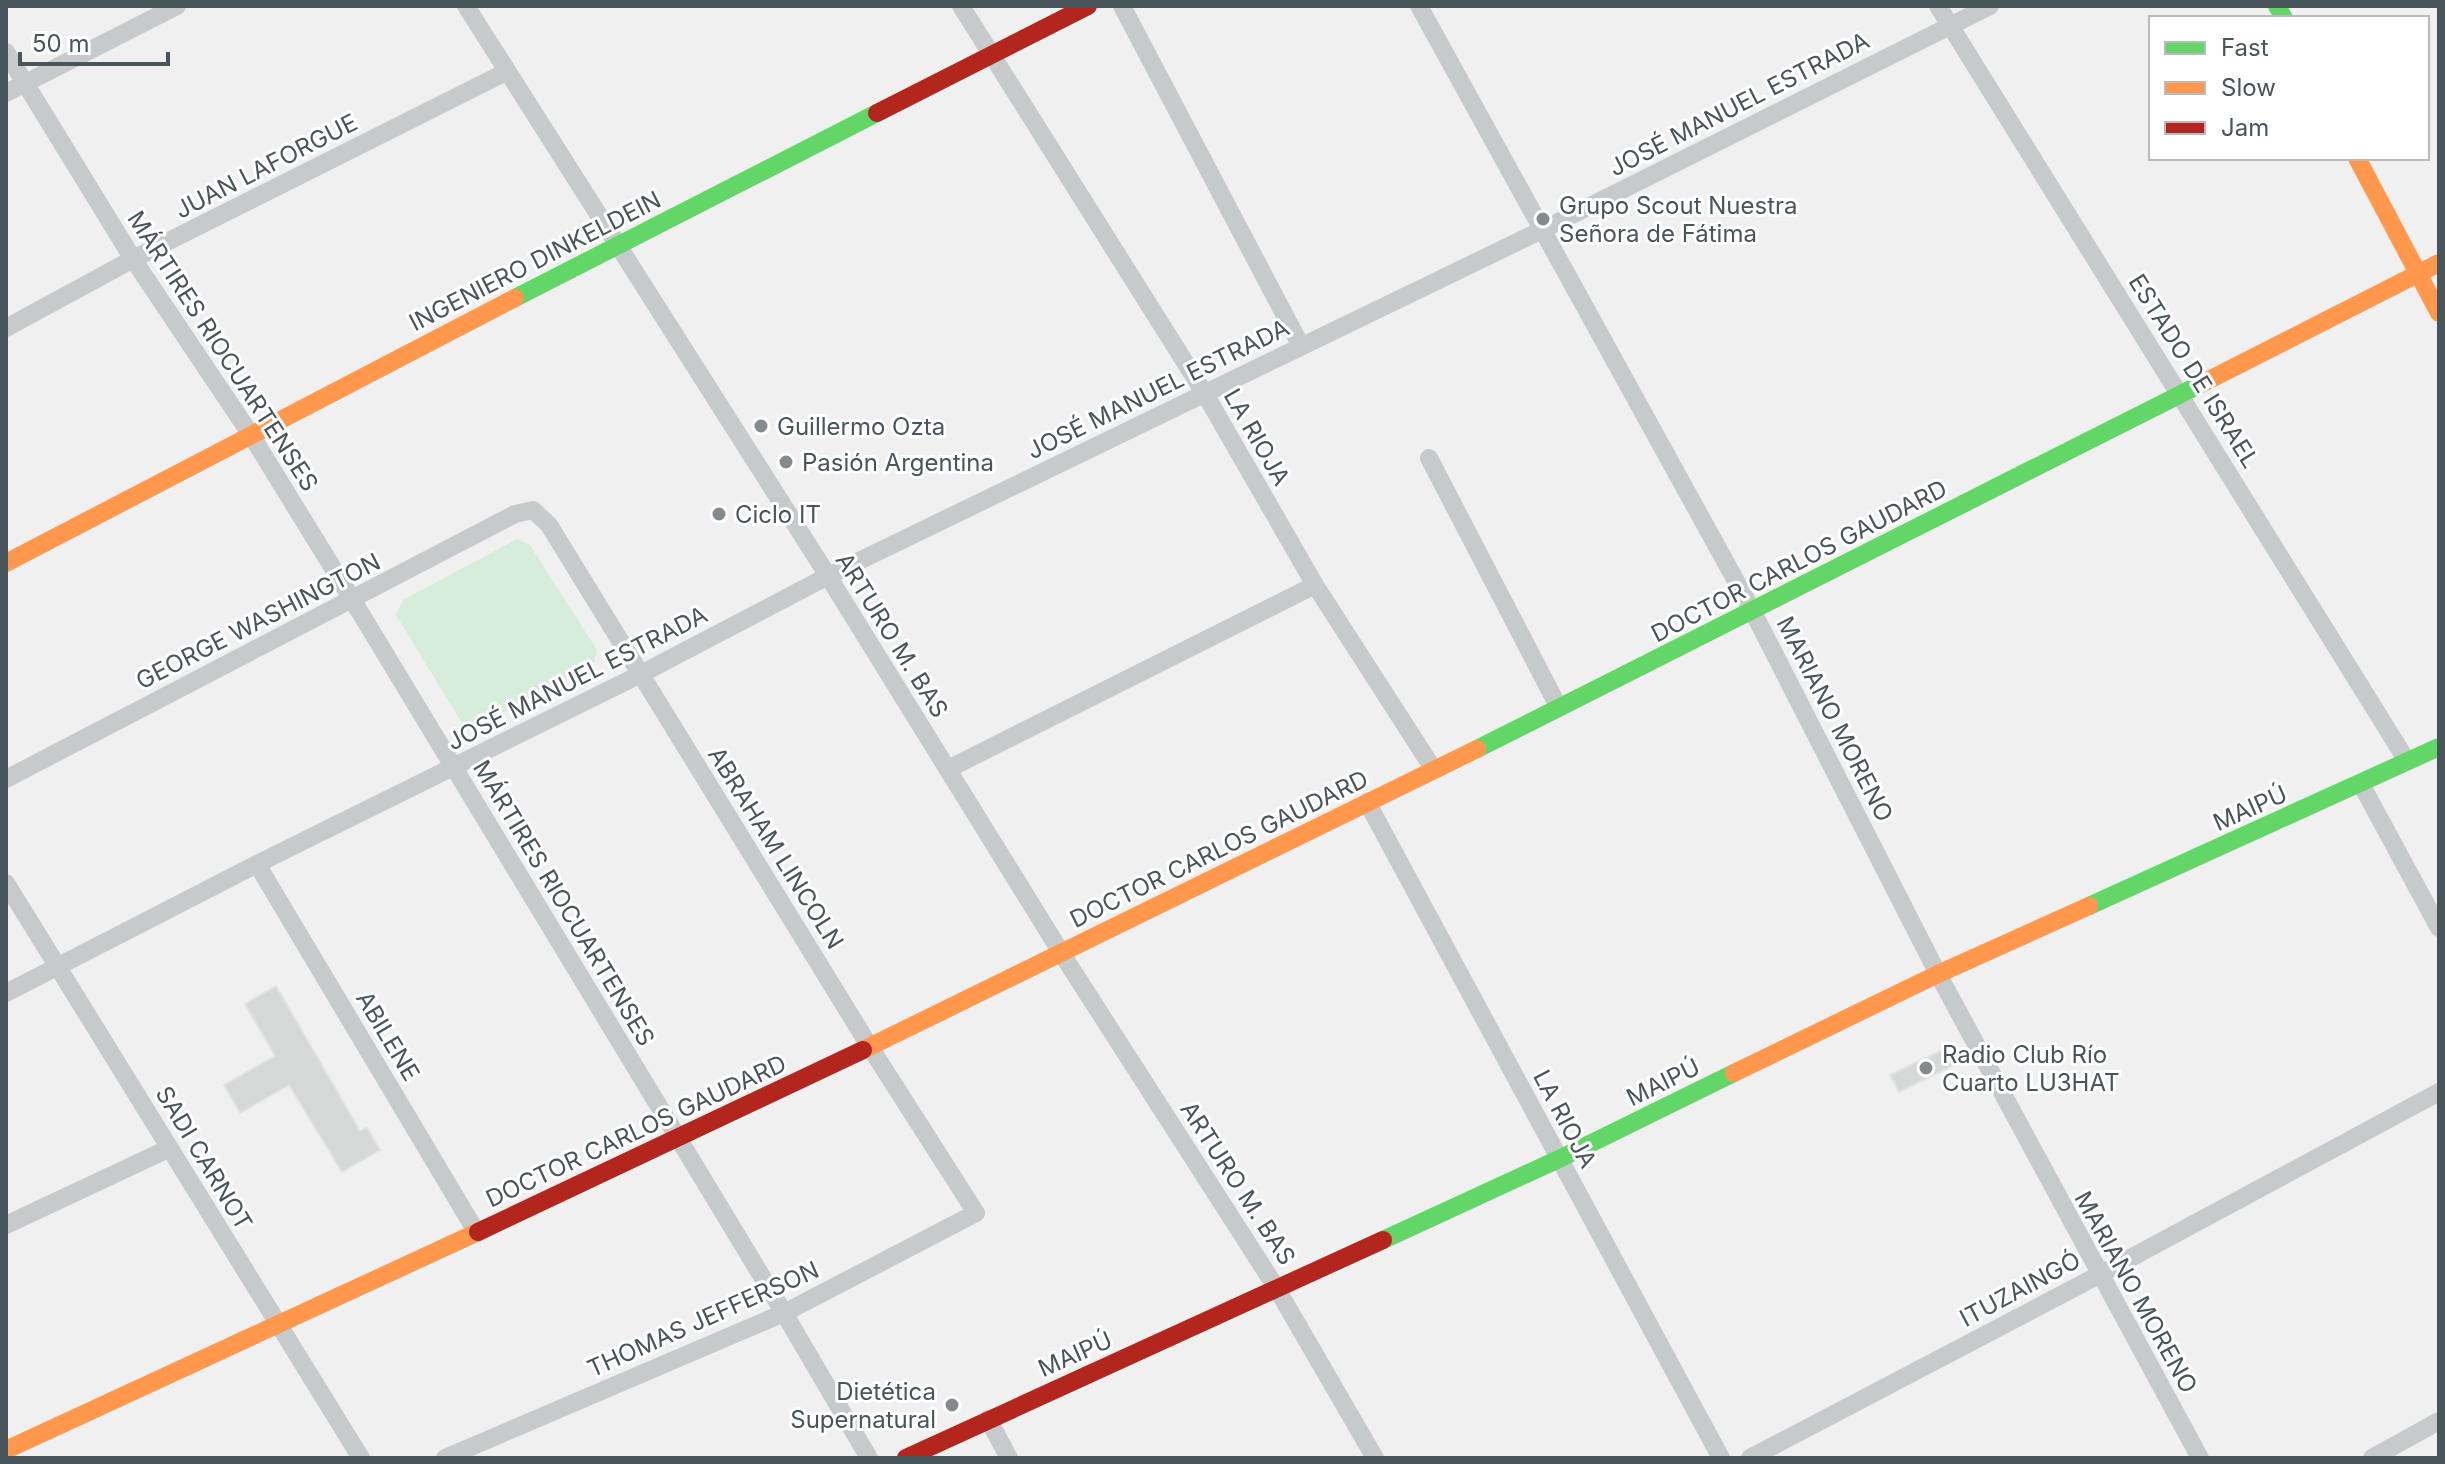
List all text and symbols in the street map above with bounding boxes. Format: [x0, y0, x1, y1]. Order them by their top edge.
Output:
scale bar [20, 16, 168, 66]
legend [2149, 16, 2429, 160]
street label: JOSÉ MANUEL ESTRADA [1604, 25, 1874, 182]
text: 50 m [32, 29, 90, 58]
text: Fast [2221, 33, 2269, 62]
text: Slow [2221, 73, 2276, 102]
street label: JUAN LAFORGUE [170, 108, 362, 224]
text: Jam [2221, 113, 2269, 142]
street label: INGENIERO DINKELDEIN [404, 185, 666, 337]
place label: Grupo Scout Nuestra Señora de Fátima [1559, 191, 1798, 248]
street label: MÁRTIRES RIOCUARTENSES [122, 205, 325, 496]
marker: Grupo Scout Nuestra Señora de Fátima [1534, 210, 1552, 228]
street label: ESTADO DE ISRAEL [2123, 269, 2265, 473]
street label: JOSÉ MANUEL ESTRADA [1022, 312, 1294, 465]
street label: LA RIOJA [1218, 383, 1296, 491]
place label: Guillermo Ozta [777, 412, 945, 441]
marker: Guillermo Ozta [752, 417, 770, 435]
place label: Pasión Argentina [802, 448, 994, 477]
marker: Pasión Argentina [777, 453, 795, 471]
street label: DOCTOR CARLOS GAUDARD [1646, 474, 1952, 648]
place label: Ciclo IT [735, 500, 821, 529]
marker: Ciclo IT [710, 505, 728, 523]
street label: GEORGE WASHINGTON [131, 547, 385, 695]
street label: ARTURO M. BAS [830, 547, 954, 723]
street label: JOSÉ MANUEL ESTRADA [442, 599, 712, 756]
street label: MARIANO MORENO [1771, 612, 1899, 826]
street label: ABRAHAM LINCOLN [702, 742, 850, 954]
street label: MÁRTIRES RIOCUARTENSES [467, 754, 662, 1051]
street label: DOCTOR CARLOS GAUDARD [1065, 764, 1373, 934]
street label: MAIPÚ [2208, 778, 2291, 837]
street label: ABILENE [350, 986, 426, 1086]
place label: Radio Club Río Cuarto LU3HAT [1942, 1040, 2119, 1097]
street label: DOCTOR CARLOS GAUDARD [481, 1049, 791, 1213]
street label: MAIPÚ [1621, 1051, 1704, 1112]
marker: Radio Club Río Cuarto LU3HAT [1917, 1059, 1935, 1077]
street label: LA RIOJA [1527, 1065, 1603, 1173]
street label: SADI CARNOT [150, 1081, 258, 1235]
street label: ARTURO M. BAS [1174, 1096, 1302, 1270]
street label: MARIANO MORENO [2068, 1186, 2204, 1398]
street label: ITUZAINGÓ [1955, 1245, 2085, 1333]
street label: THOMAS JEFFERSON [583, 1255, 823, 1383]
street label: MAIPÚ [1033, 1324, 1116, 1383]
place label: Dietética Supernatural [790, 1377, 936, 1434]
marker: Dietética Supernatural [943, 1396, 961, 1414]

